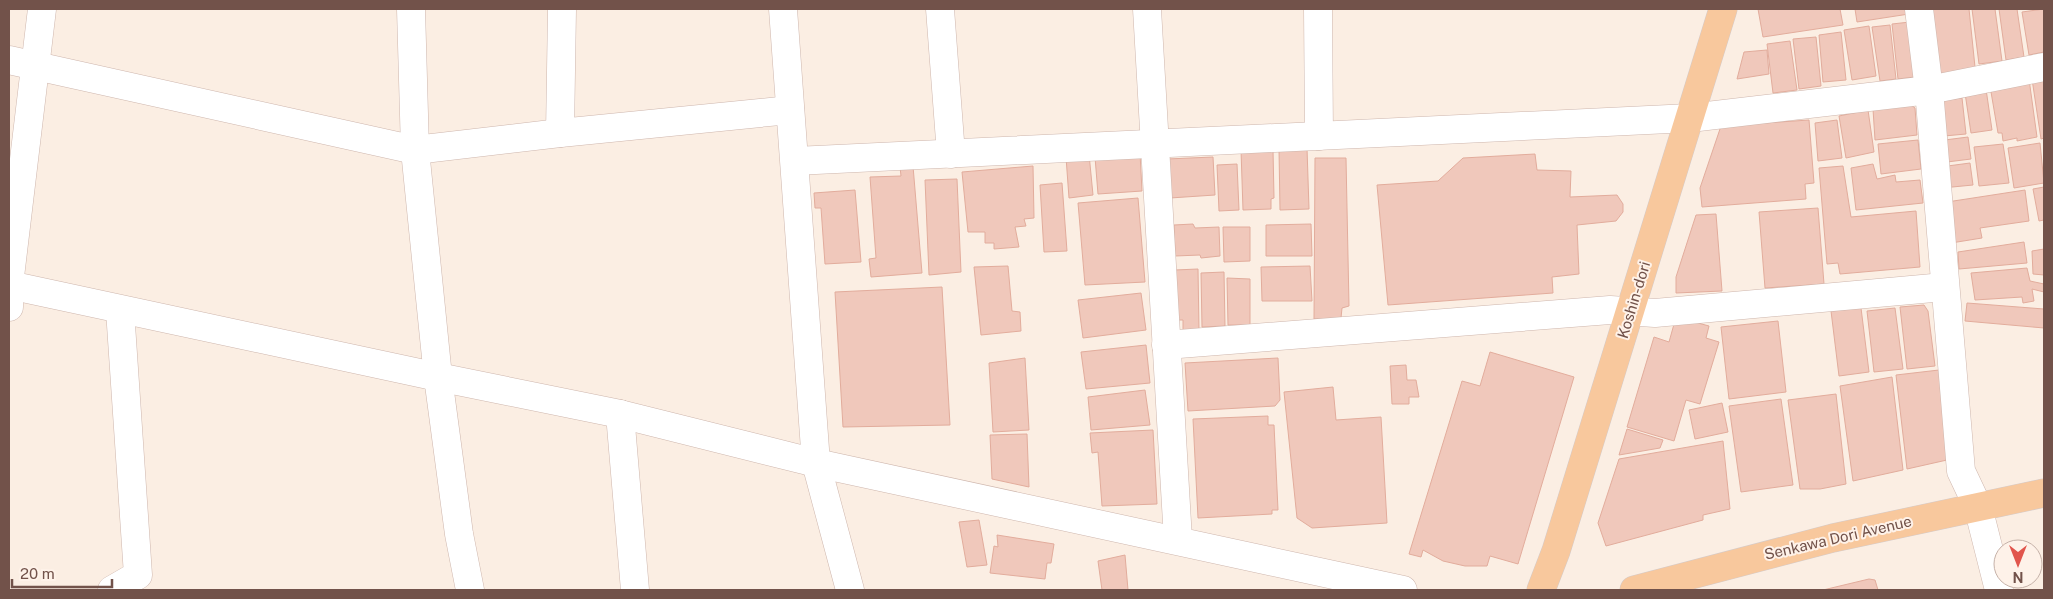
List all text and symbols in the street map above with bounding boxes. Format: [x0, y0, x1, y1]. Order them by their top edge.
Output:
street label: Koshin-dori [1614, 259, 1653, 340]
street label: Senkawa Dori Avenue [1763, 512, 1913, 563]
north arrow [1993, 539, 2043, 589]
scale bar [12, 556, 112, 588]
text: 20 m [20, 565, 55, 582]
text: N [2013, 569, 2023, 585]

